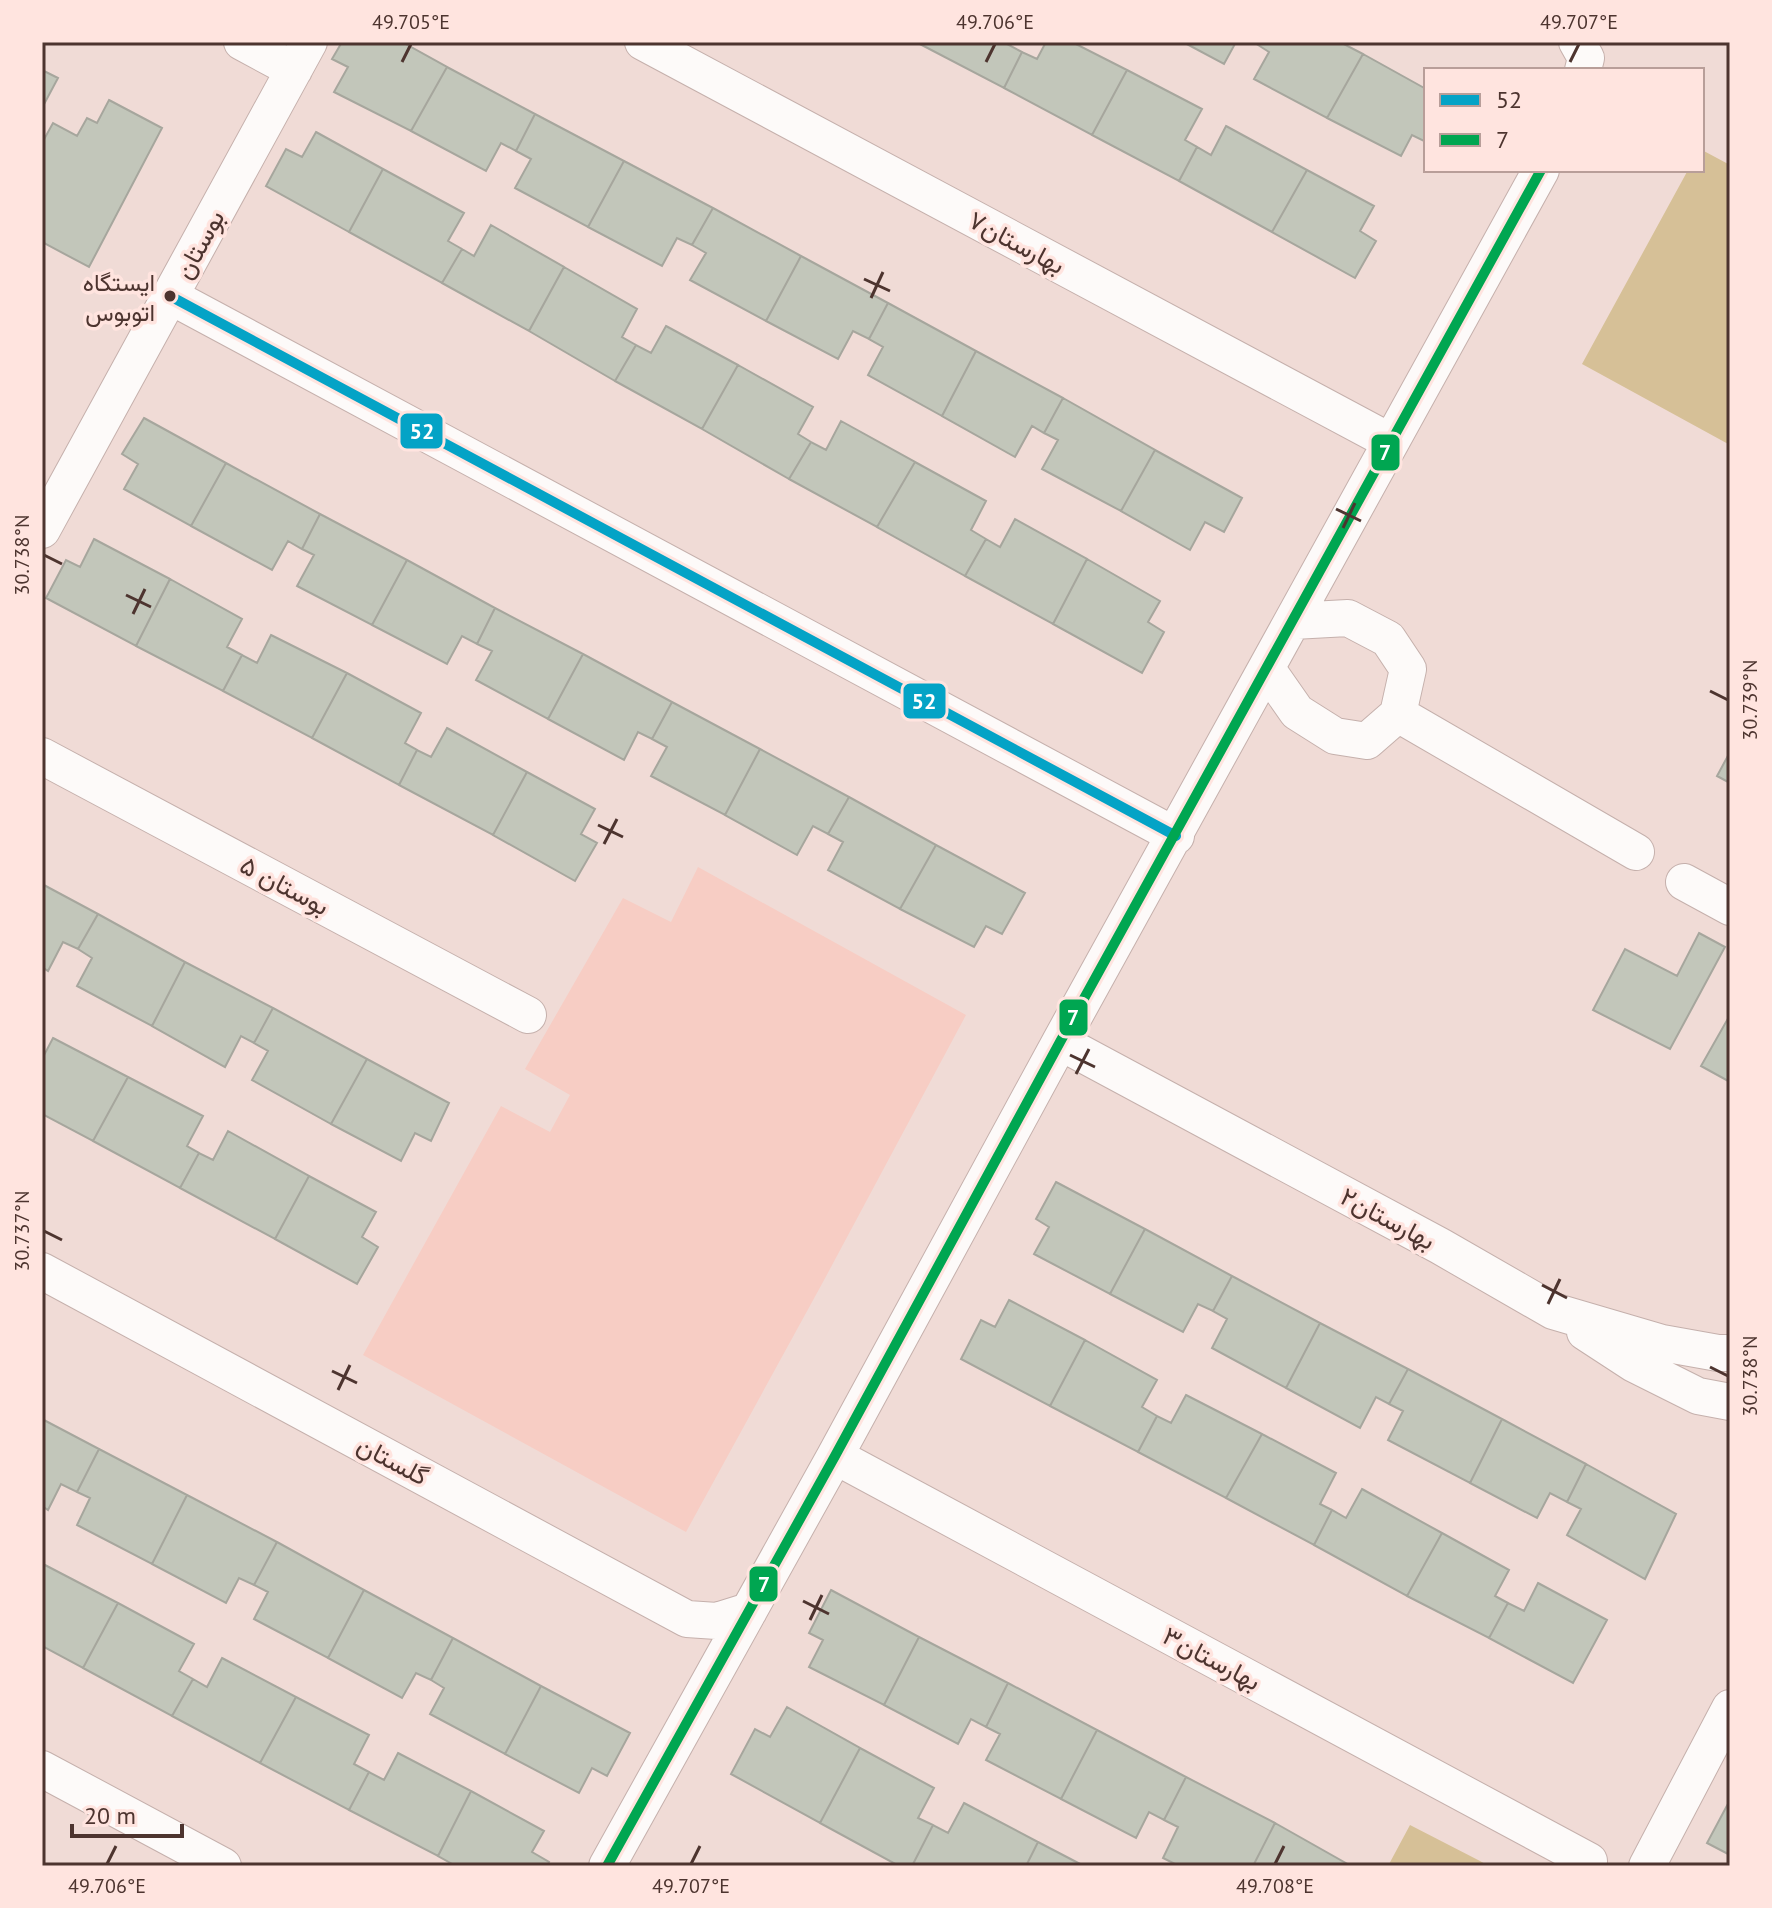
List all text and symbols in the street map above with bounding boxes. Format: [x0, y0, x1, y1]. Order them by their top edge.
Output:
text: 49.705°E [372, 9, 450, 35]
text: 49.706°E [956, 9, 1034, 35]
text: 49.707°E [1540, 9, 1618, 35]
legend [1424, 68, 1704, 172]
text: 52 [1496, 84, 1522, 115]
text: 7 [1496, 124, 1509, 155]
street label: بهارستان۷ [963, 203, 1071, 281]
street label: بوستان [167, 204, 231, 284]
place label: ایستگاه اتوبوس [83, 267, 155, 328]
marker: ایستگاه اتوبوس [162, 288, 178, 304]
line badge: 52 [399, 412, 444, 450]
text: 52 [410, 417, 434, 445]
line badge: 7 [1370, 433, 1401, 472]
text: 7 [1379, 438, 1391, 466]
text: 30.738°N [9, 515, 35, 595]
text: 30.739°N [1737, 660, 1763, 740]
line badge: 52 [902, 682, 947, 720]
text: 52 [912, 687, 936, 715]
street label: بوستان ۵ [235, 848, 335, 922]
line badge: 7 [1058, 998, 1089, 1037]
text: 7 [1067, 1003, 1079, 1031]
street label: بهارستان۲ [1335, 1179, 1441, 1257]
text: 30.737°N [9, 1191, 35, 1271]
text: 30.738°N [1737, 1336, 1763, 1416]
street label: گلستان [352, 1428, 434, 1492]
line badge: 7 [748, 1565, 779, 1603]
text: 7 [758, 1570, 770, 1598]
street label: بهارستان۳ [1157, 1618, 1267, 1698]
scale bar [72, 1788, 182, 1838]
text: 20 m [84, 1800, 136, 1831]
text: 49.706°E [68, 1873, 146, 1899]
text: 49.707°E [652, 1873, 730, 1899]
text: 49.708°E [1236, 1873, 1314, 1899]

